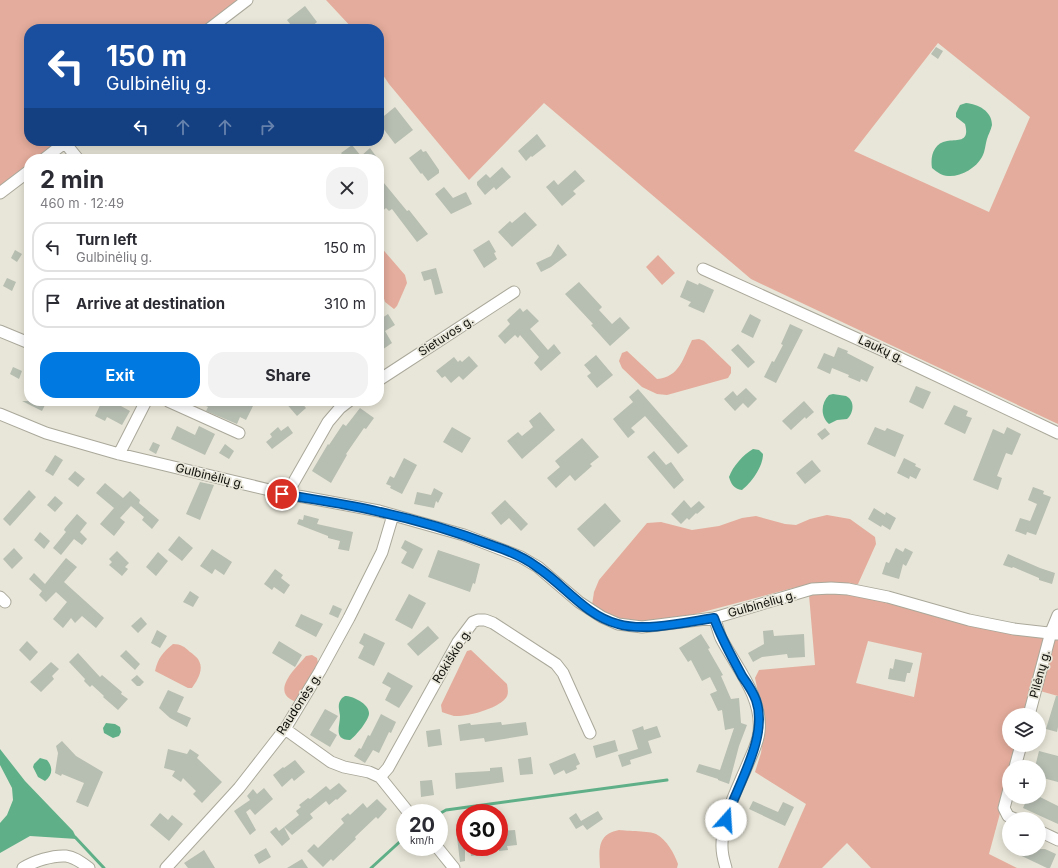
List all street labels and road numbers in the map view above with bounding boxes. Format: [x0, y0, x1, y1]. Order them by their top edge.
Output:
street label: Sietuvos g. [415, 312, 476, 359]
street label: Laukų g. [856, 332, 906, 366]
street label: Gulbinėlių g. [174, 460, 246, 491]
street label: Gulbinėlių g. [726, 587, 798, 620]
street label: Rokiškio g. [429, 626, 474, 686]
street label: Pilėnų g. [1026, 648, 1053, 699]
street label: Raudonės g. [273, 670, 324, 737]

